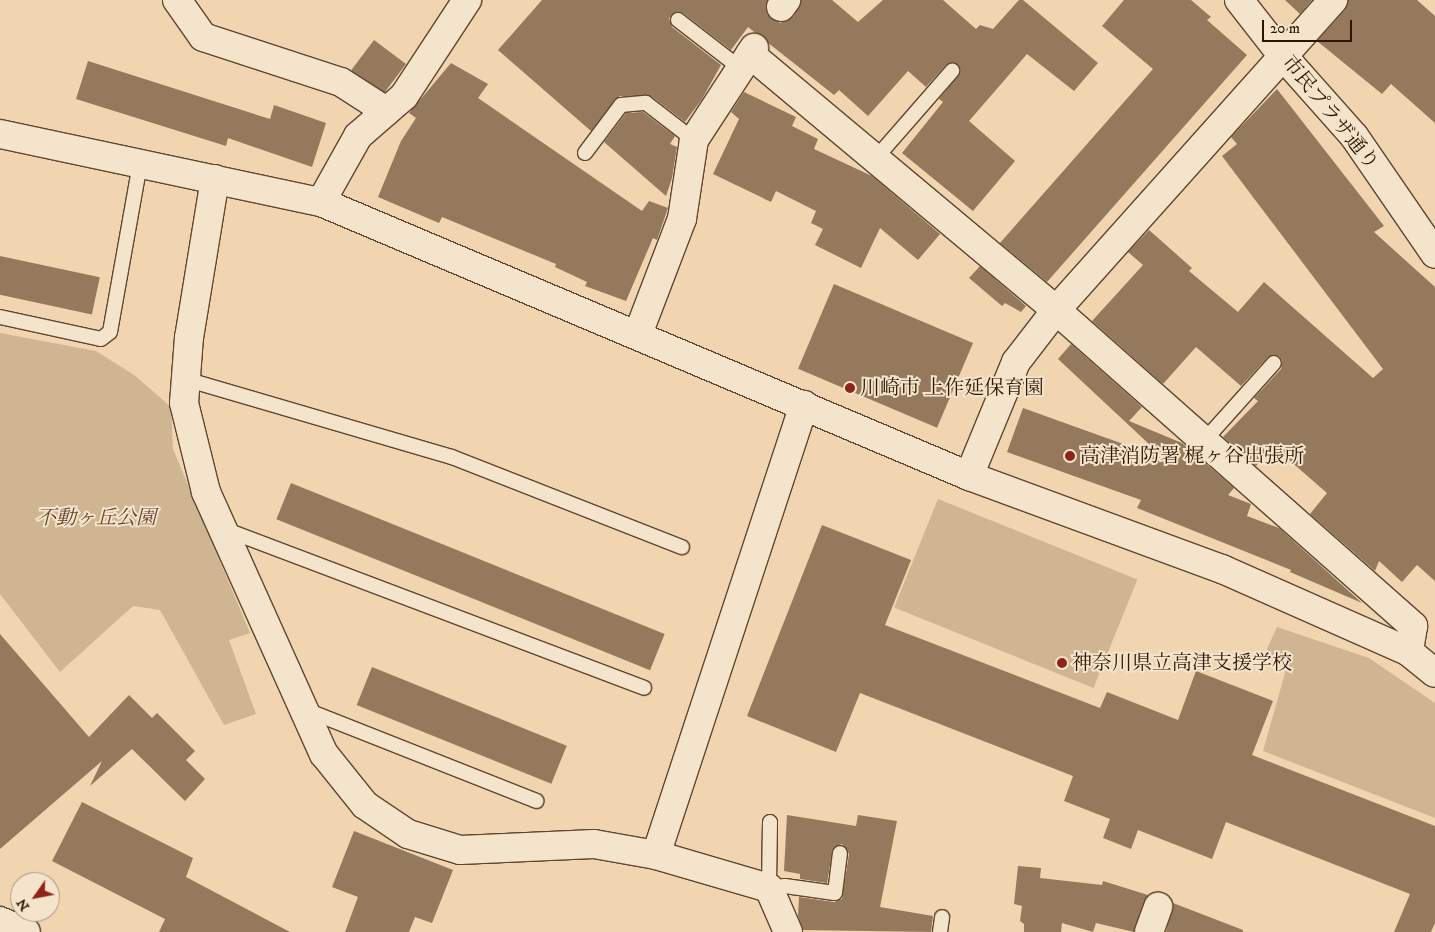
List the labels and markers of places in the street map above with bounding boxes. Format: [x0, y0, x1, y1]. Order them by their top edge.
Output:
place label: 川崎市 上作延保育園 [860, 376, 1044, 400]
marker: 川崎市 上作延保育園 [844, 382, 856, 394]
place label: 高津消防署 梶ヶ谷出張所 [1080, 444, 1304, 468]
marker: 高津消防署 梶ヶ谷出張所 [1064, 450, 1076, 462]
place label: 神奈川県立高津支援学校 [1072, 651, 1292, 675]
marker: 神奈川県立高津支援学校 [1056, 657, 1068, 669]

